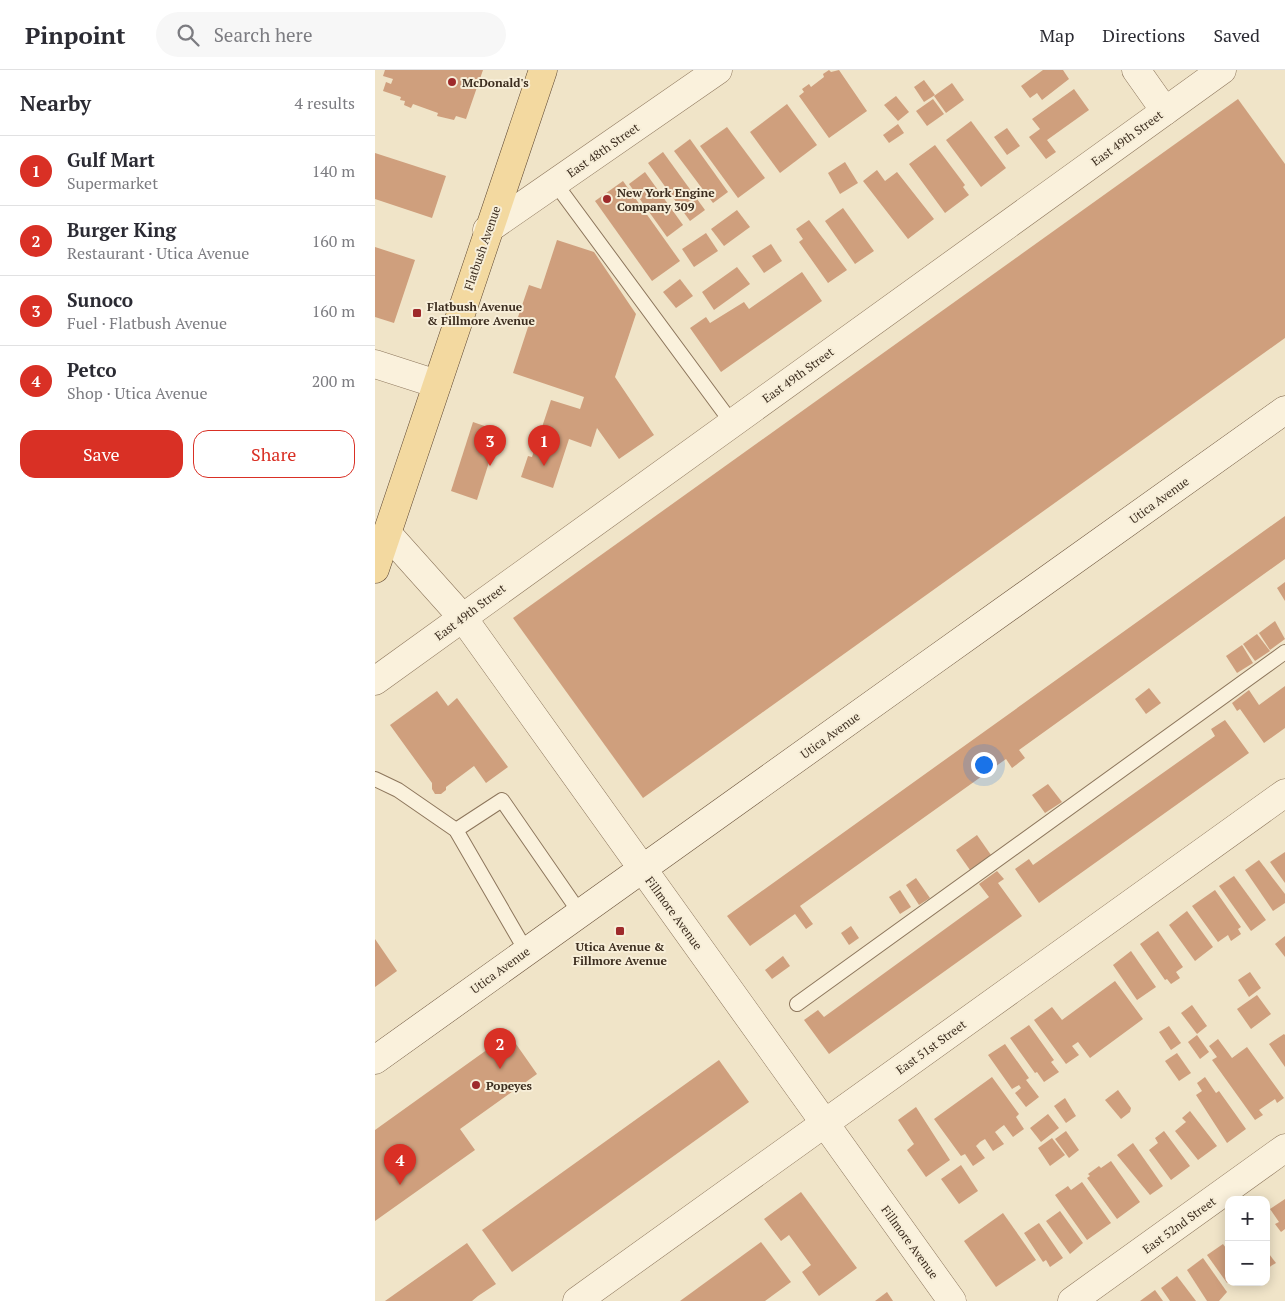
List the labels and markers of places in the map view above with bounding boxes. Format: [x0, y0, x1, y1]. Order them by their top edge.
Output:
place label: McDonald's [462, 75, 529, 90]
marker: McDonald's [446, 76, 458, 88]
place label: New York Engine Company 309 [617, 185, 715, 214]
marker: New York Engine Company 309 [601, 193, 613, 205]
place label: Flatbush Avenue & Fillmore Avenue [427, 299, 536, 328]
marker: Flatbush Avenue & Fillmore Avenue [411, 307, 423, 319]
pin: 3 [474, 425, 506, 466]
pin: 1 [528, 425, 560, 466]
marker: Utica Avenue & Fillmore Avenue [614, 925, 626, 937]
place label: Utica Avenue & Fillmore Avenue [573, 939, 668, 968]
pin: 2 [484, 1028, 516, 1069]
place label: Popeyes [486, 1078, 533, 1093]
marker: Popeyes [470, 1079, 482, 1091]
pin: 4 [384, 1144, 416, 1185]

